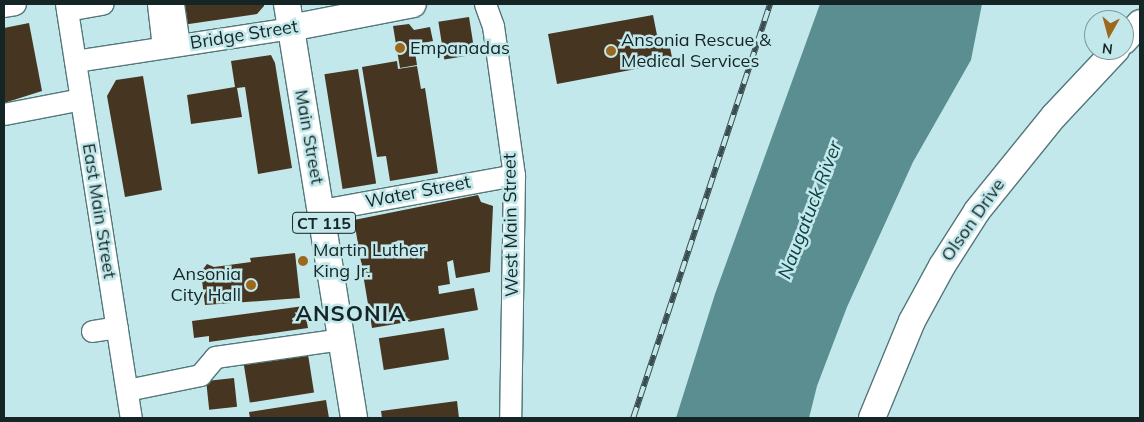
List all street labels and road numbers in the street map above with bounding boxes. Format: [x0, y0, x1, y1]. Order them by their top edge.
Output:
street label: Bridge Street [188, 16, 300, 54]
street label: Main Street [290, 88, 328, 186]
street label: East Main Street [78, 142, 120, 280]
street label: West Main Street [499, 153, 523, 297]
street label: Water Street [364, 171, 472, 213]
street label: Olson Drive [937, 174, 1009, 266]
road number: CT 115 [292, 210, 356, 237]

